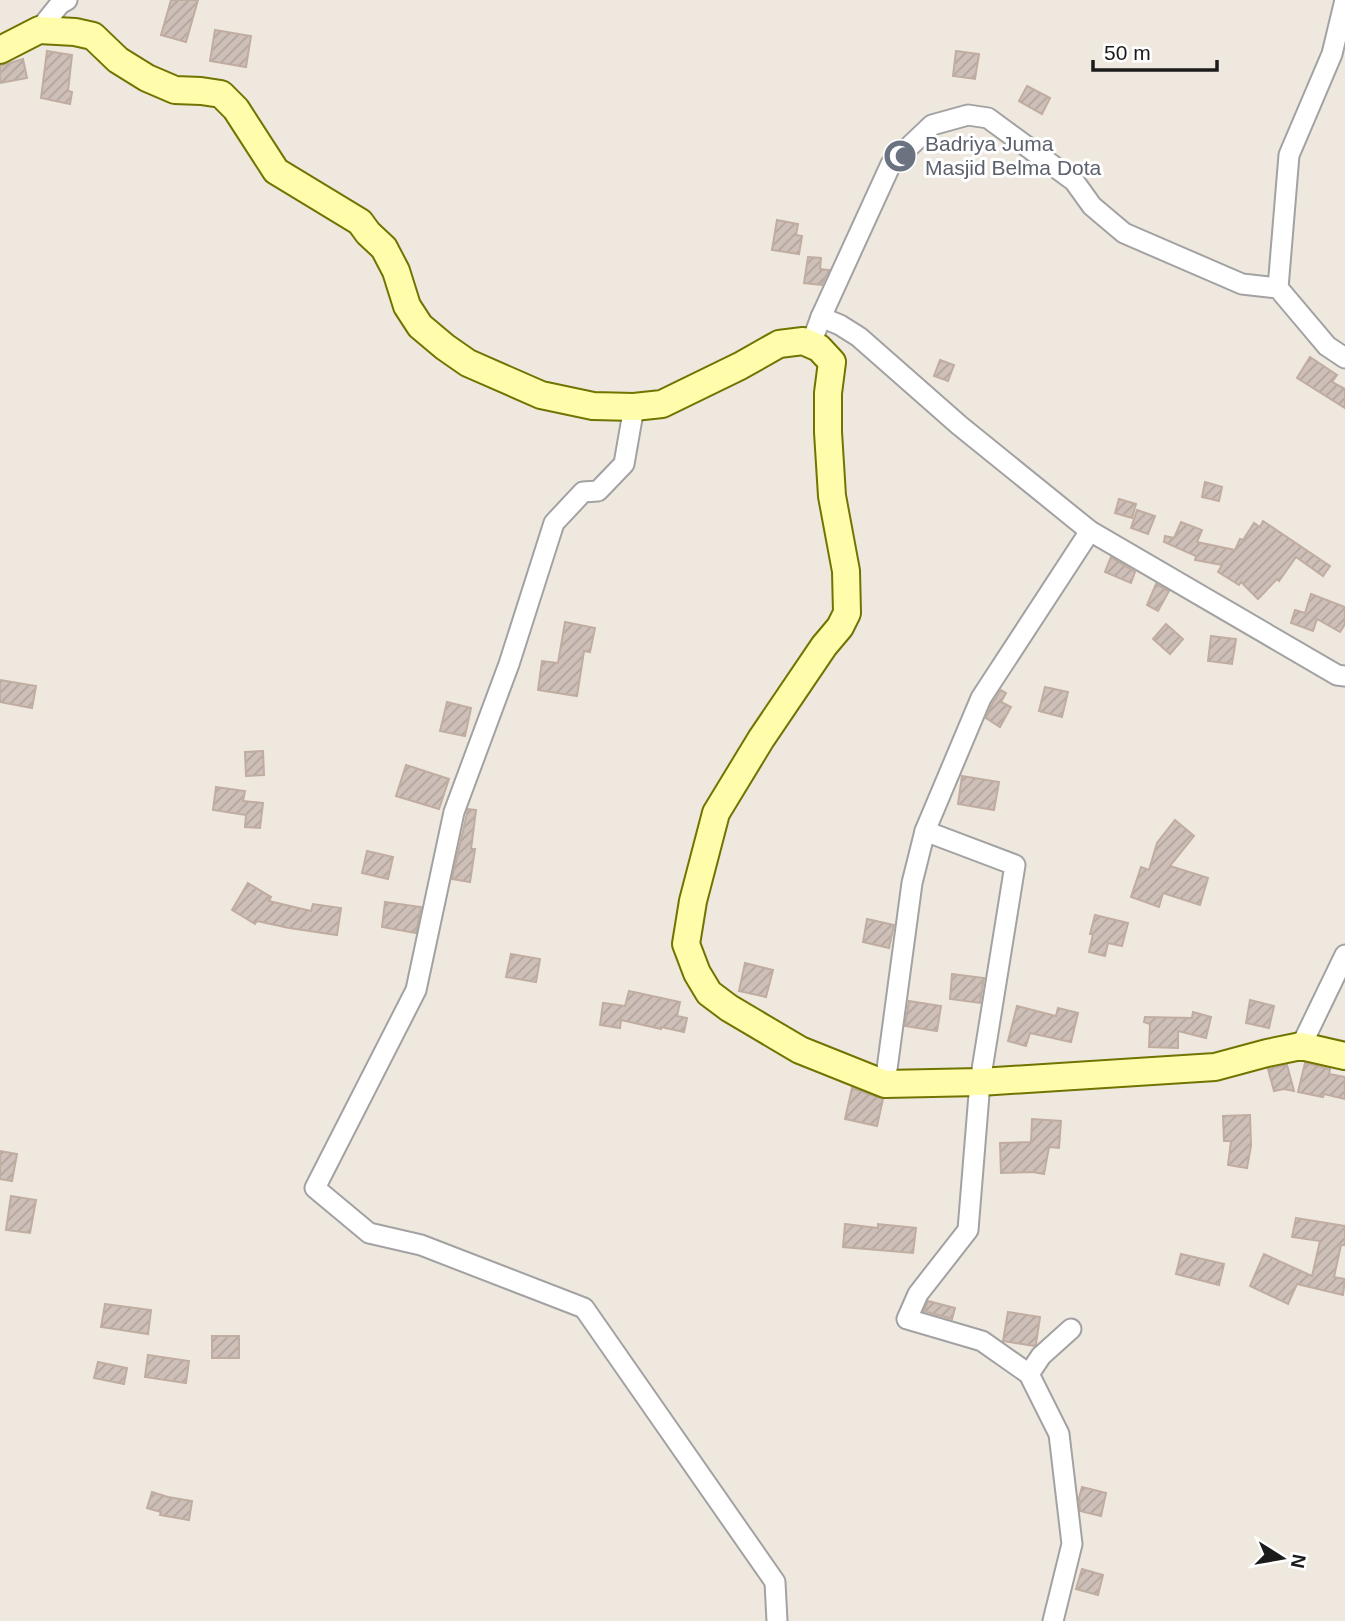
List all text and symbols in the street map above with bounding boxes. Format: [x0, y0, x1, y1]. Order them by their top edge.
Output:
scale bar [1093, 28, 1217, 72]
text: 50 m [1104, 41, 1151, 64]
place label: Badriya Juma Masjid Belma Dota [925, 132, 1102, 179]
mosque icon: Badriya Juma Masjid Belma Dota [881, 137, 919, 175]
north arrow [1247, 1523, 1317, 1593]
text: N [1287, 1552, 1310, 1570]

